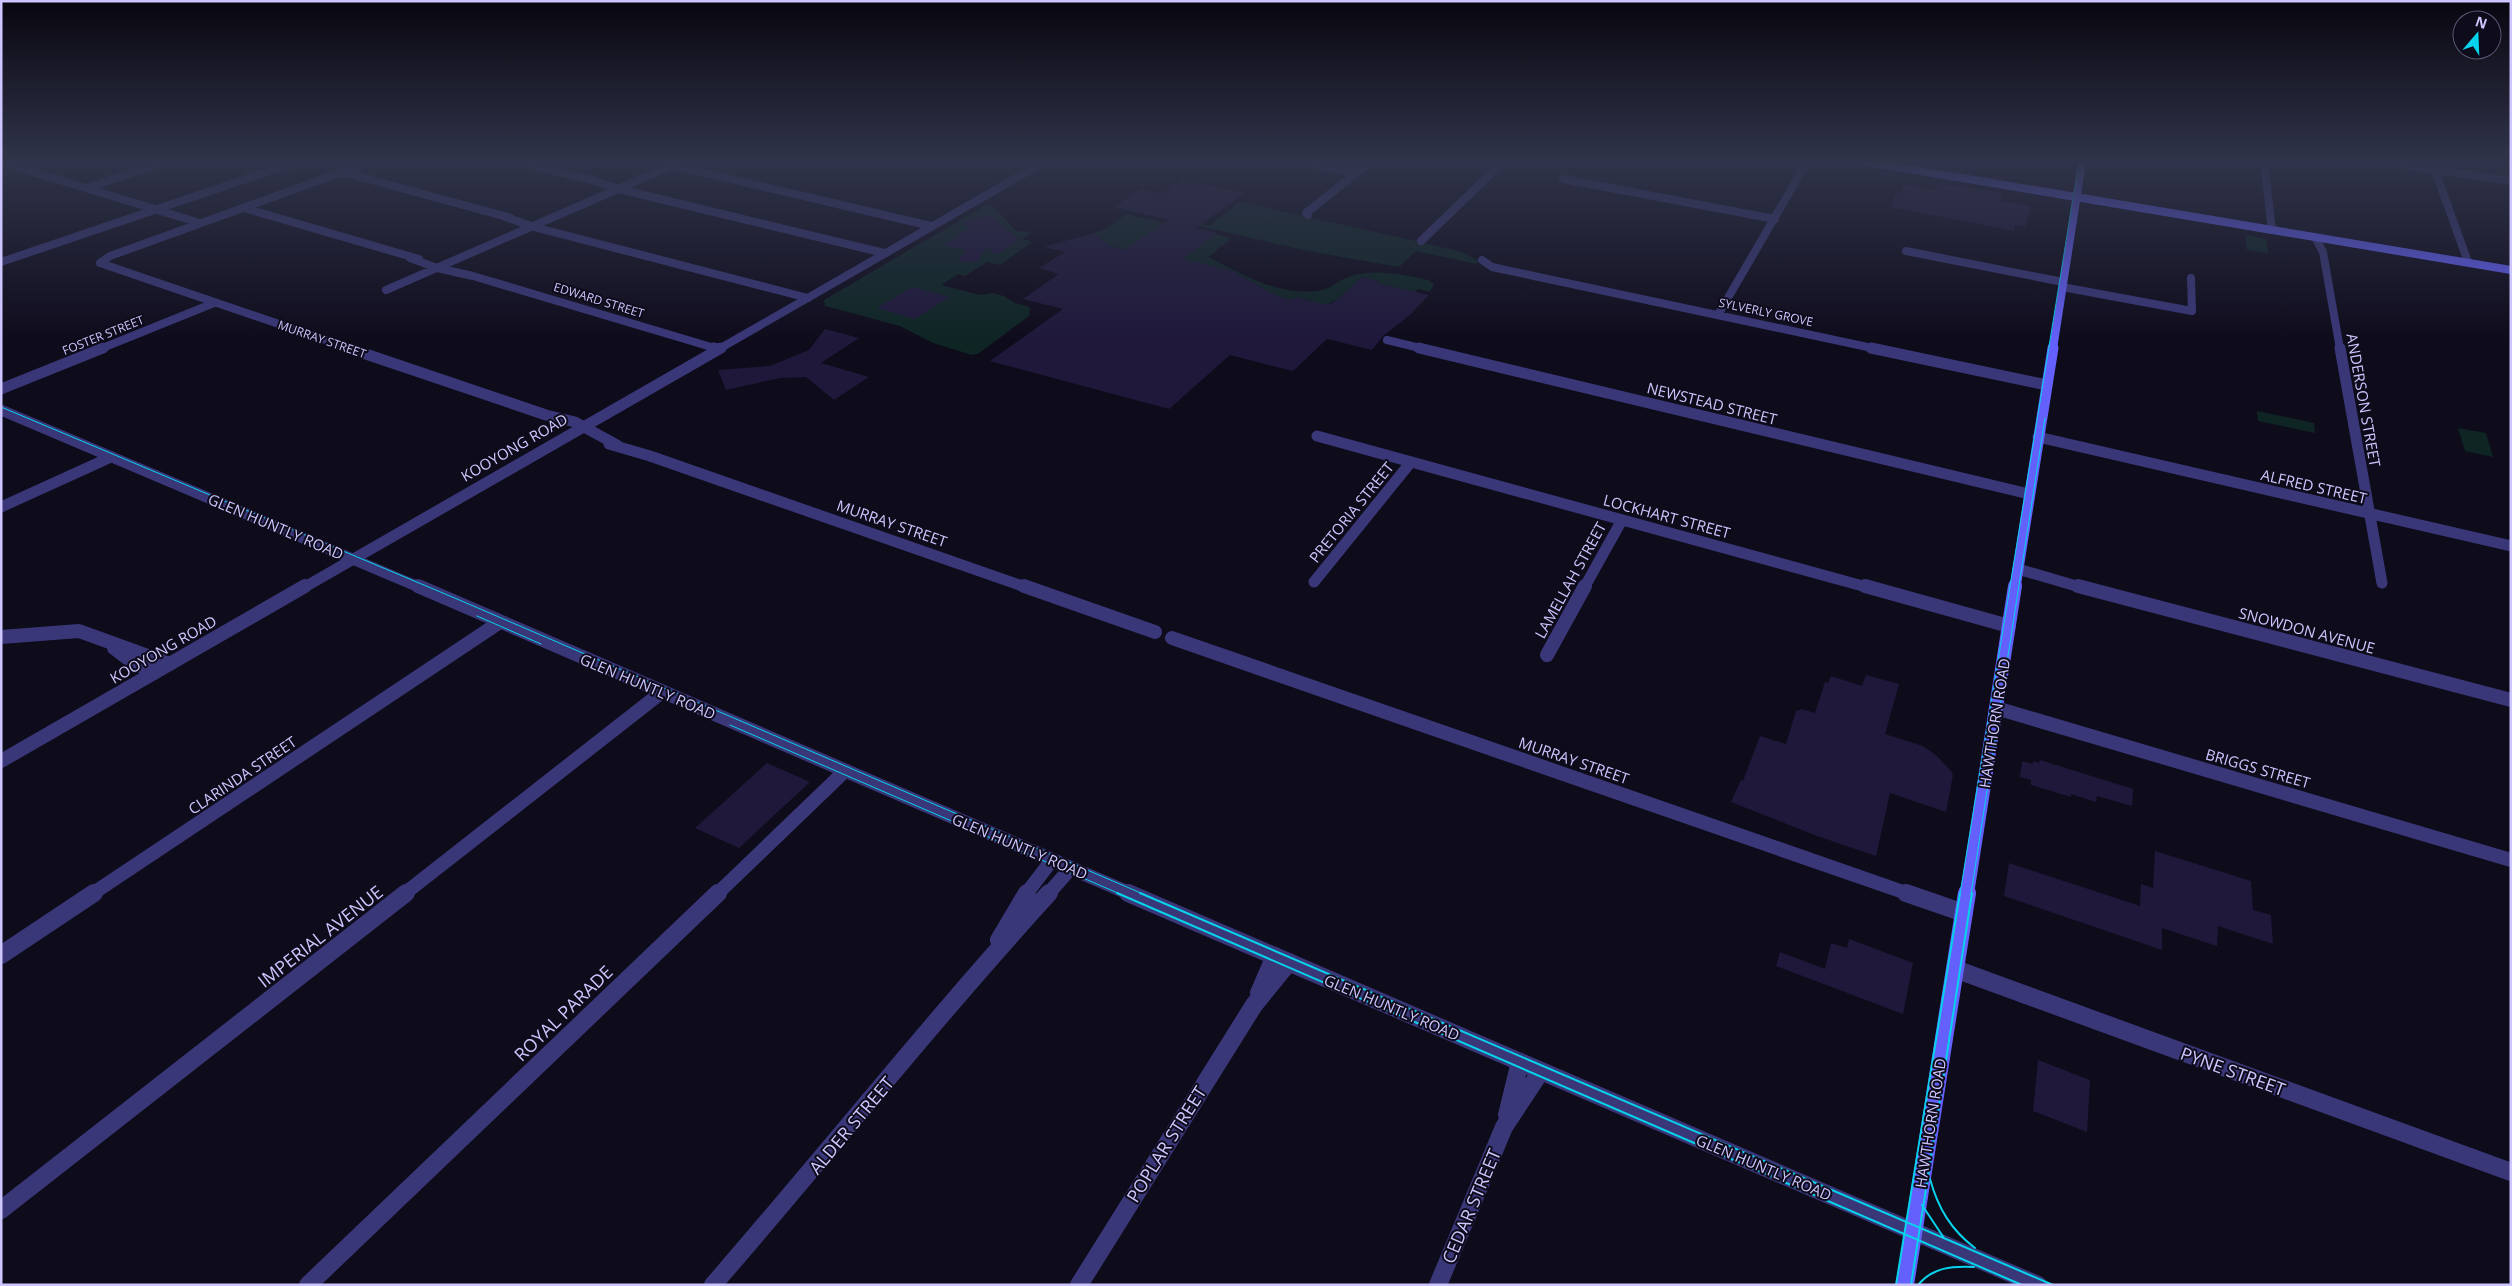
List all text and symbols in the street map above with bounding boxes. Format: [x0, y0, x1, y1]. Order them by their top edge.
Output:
north arrow [2452, 10, 2502, 60]
text: N [2473, 11, 2490, 33]
street label: EDWARD STREET [552, 278, 647, 322]
street label: SYLVERLY GROVE [1717, 294, 1815, 330]
street label: FOSTER STREET [60, 311, 147, 359]
street label: MURRAY STREET [276, 316, 369, 362]
street label: ANDERSON STREET [2342, 332, 2386, 469]
street label: NEWSTEAD STREET [1645, 377, 1780, 429]
street label: KOOYONG ROAD [457, 408, 571, 486]
street label: PRETORIA STREET [1304, 457, 1398, 567]
street label: ALFRED STREET [2259, 464, 2370, 508]
street label: GLEN HUNTLY ROAD [205, 488, 347, 564]
street label: LOCKHART STREET [1601, 489, 1733, 543]
street label: MURRAY STREET [834, 495, 951, 551]
street label: LAMELLAH STREET [1530, 518, 1611, 642]
street label: SNOWDON AVENUE [2237, 602, 2377, 658]
street label: KOOYONG ROAD [106, 610, 220, 688]
street label: GLEN HUNTLY ROAD [577, 648, 719, 724]
street label: HAWTHORN ROAD [1974, 657, 2014, 789]
street label: CLARINDA STREET [184, 731, 301, 819]
street label: MURRAY STREET [1516, 732, 1633, 788]
street label: BRIGGS STREET [2203, 744, 2313, 793]
street label: GLEN HUNTLY ROAD [949, 808, 1091, 884]
street label: IMPERIAL AVENUE [253, 880, 387, 992]
street label: ROYAL PARADE [508, 960, 618, 1066]
street label: GLEN HUNTLY ROAD [1321, 969, 1463, 1045]
street label: PYNE STREET [2177, 1041, 2289, 1101]
street label: HAWTHORN ROAD [1910, 1057, 1950, 1189]
street label: ALDER STREET [803, 1071, 899, 1179]
street label: POPLAR STREET [1121, 1081, 1211, 1207]
street label: GLEN HUNTLY ROAD [1693, 1129, 1835, 1205]
street label: CEDAR STREET [1436, 1145, 1506, 1267]

